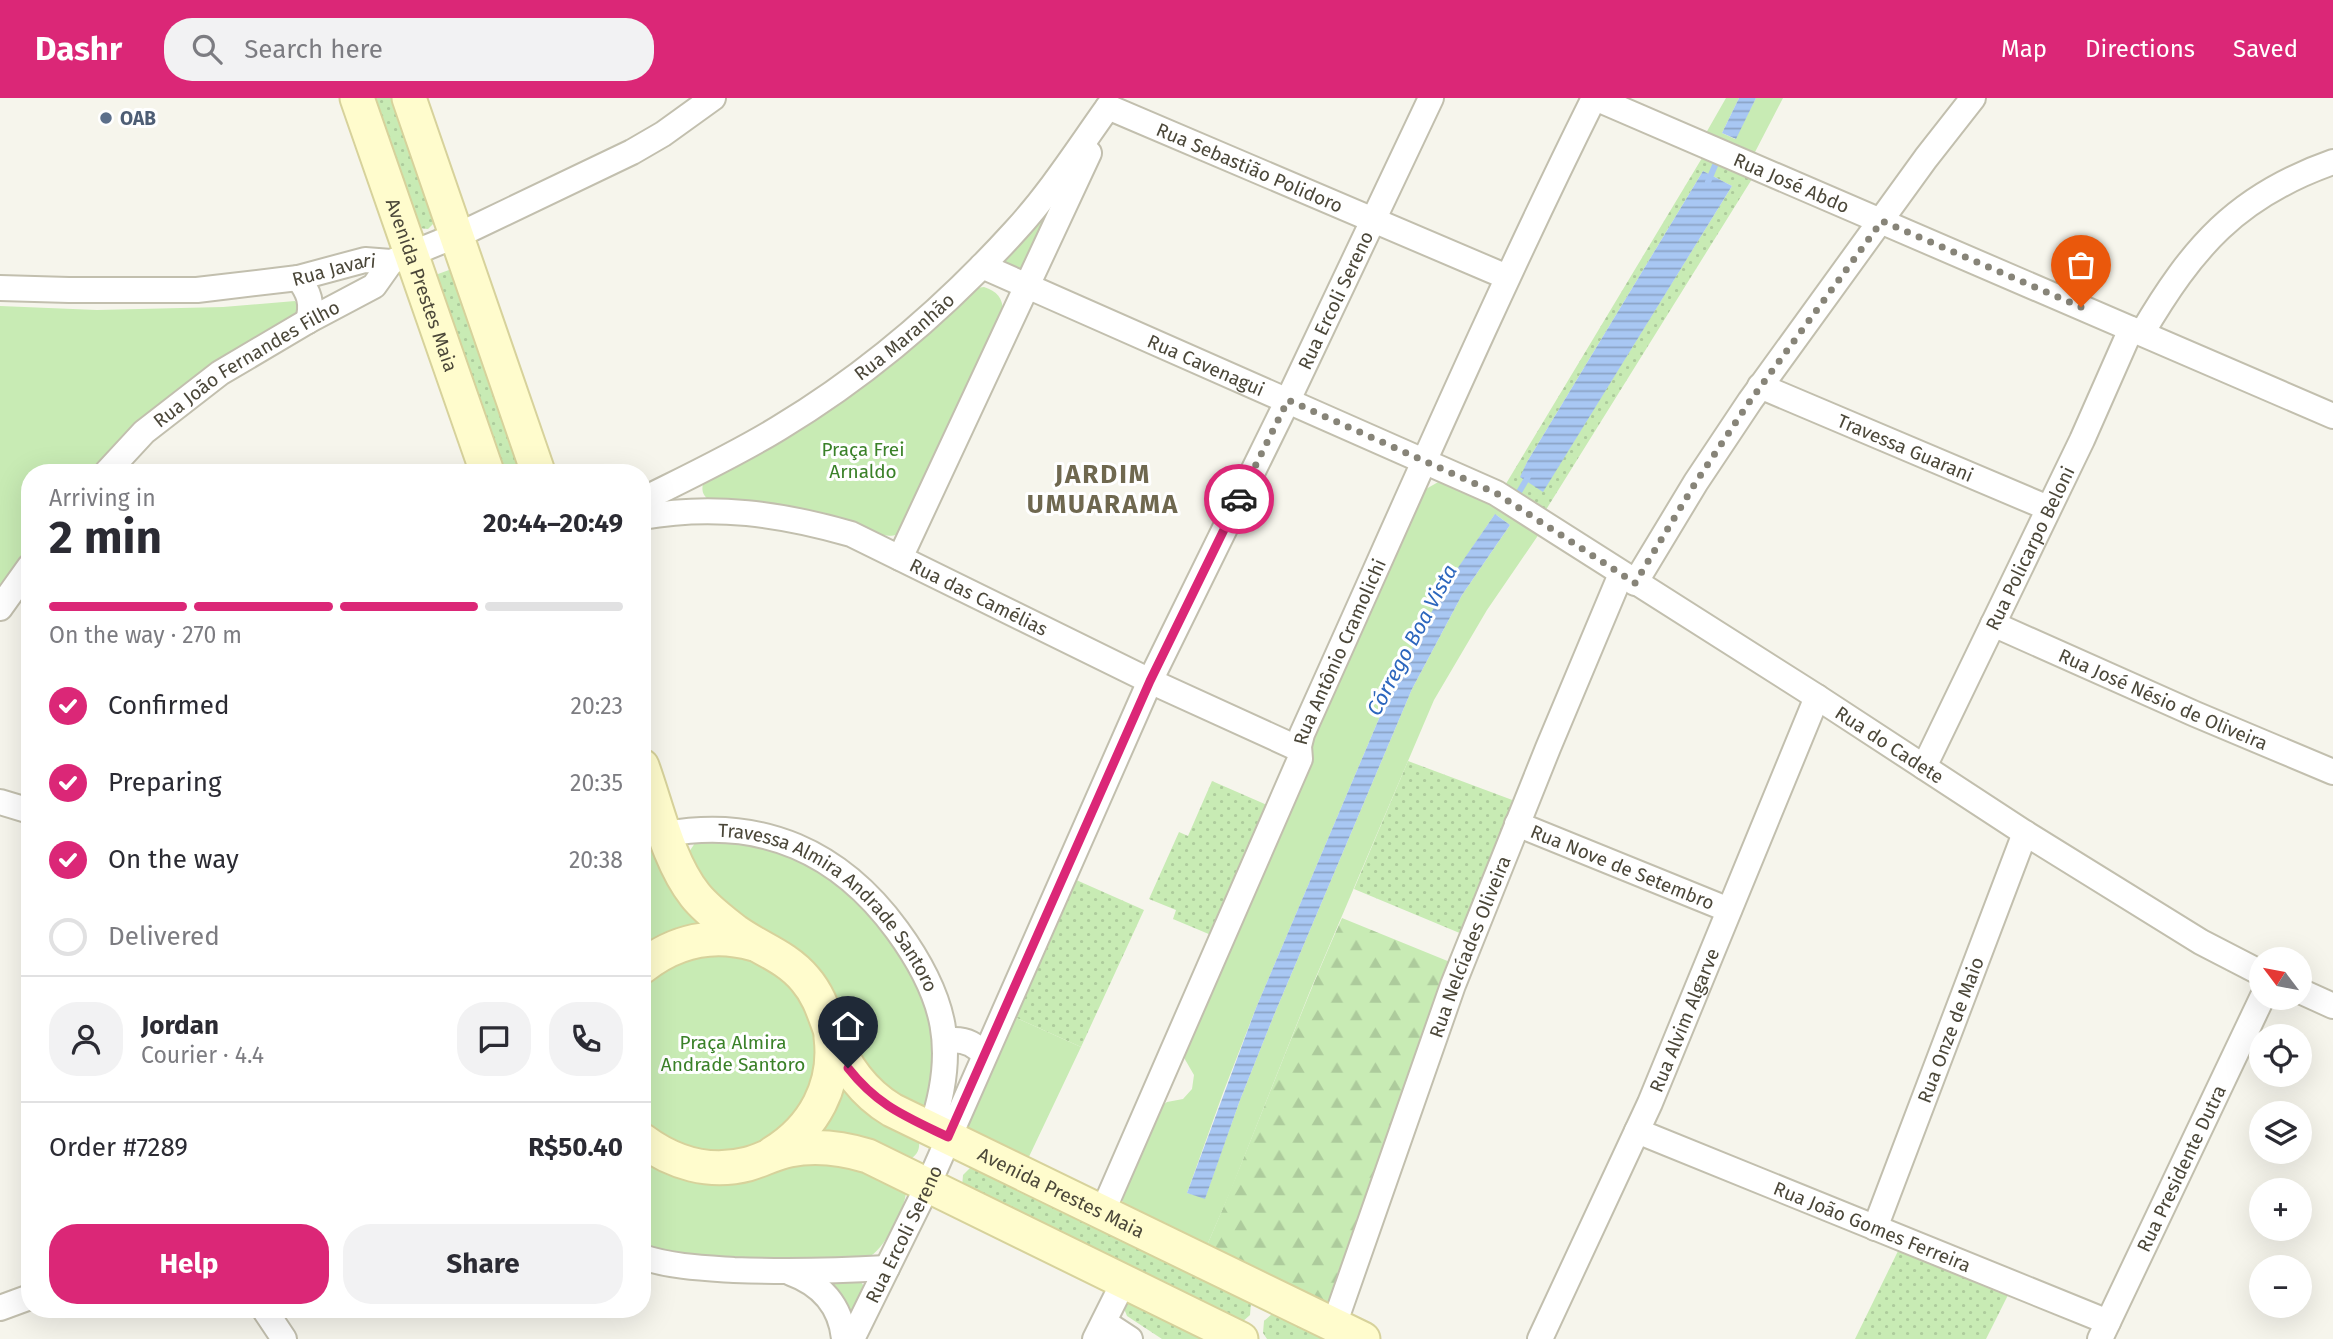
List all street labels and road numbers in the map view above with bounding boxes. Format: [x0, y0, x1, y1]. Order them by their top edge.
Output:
street label: Rua Sebastião Polidoro [1153, 118, 1346, 218]
street label: Rua José Abdo [1730, 148, 1853, 218]
street label: Avenida Prestes Maia [381, 195, 462, 375]
street label: Rua Ercoli Sereno [1293, 227, 1378, 373]
street label: Rua Javari [290, 249, 377, 291]
street label: Rua Maranhão [850, 288, 959, 386]
street label: Rua João Fernandes Filho [149, 295, 344, 432]
street label: Rua Cavenagui [1144, 330, 1268, 401]
street label: Travessa Guarani [1834, 409, 1977, 487]
street label: Rua Policarpo Beloni [1981, 463, 2080, 634]
street label: Rua das Camélias [906, 554, 1051, 641]
street label: Rua Antônio Cramolichi [1289, 555, 1391, 747]
street label: Rua José Nésio de Oliveira [2055, 644, 2271, 755]
street label: Rua do Cadete [1831, 701, 1948, 789]
street label: Travessa Almira Andrade Santoro [718, 819, 943, 996]
street label: Rua Nove de Setembro [1527, 820, 1718, 915]
street label: Rua Nelcíades Oliveira [1424, 852, 1516, 1041]
street label: Rua Alvim Algarve [1645, 945, 1724, 1096]
street label: Rua Onze de Maio [1913, 954, 1989, 1106]
street label: Rua Presidente Dutra [2132, 1081, 2231, 1256]
street label: Avenida Prestes Maia [974, 1143, 1148, 1243]
street label: Rua Ercoli Sereno [861, 1162, 947, 1307]
street label: Rua João Gomes Ferreira [1770, 1177, 1974, 1277]

